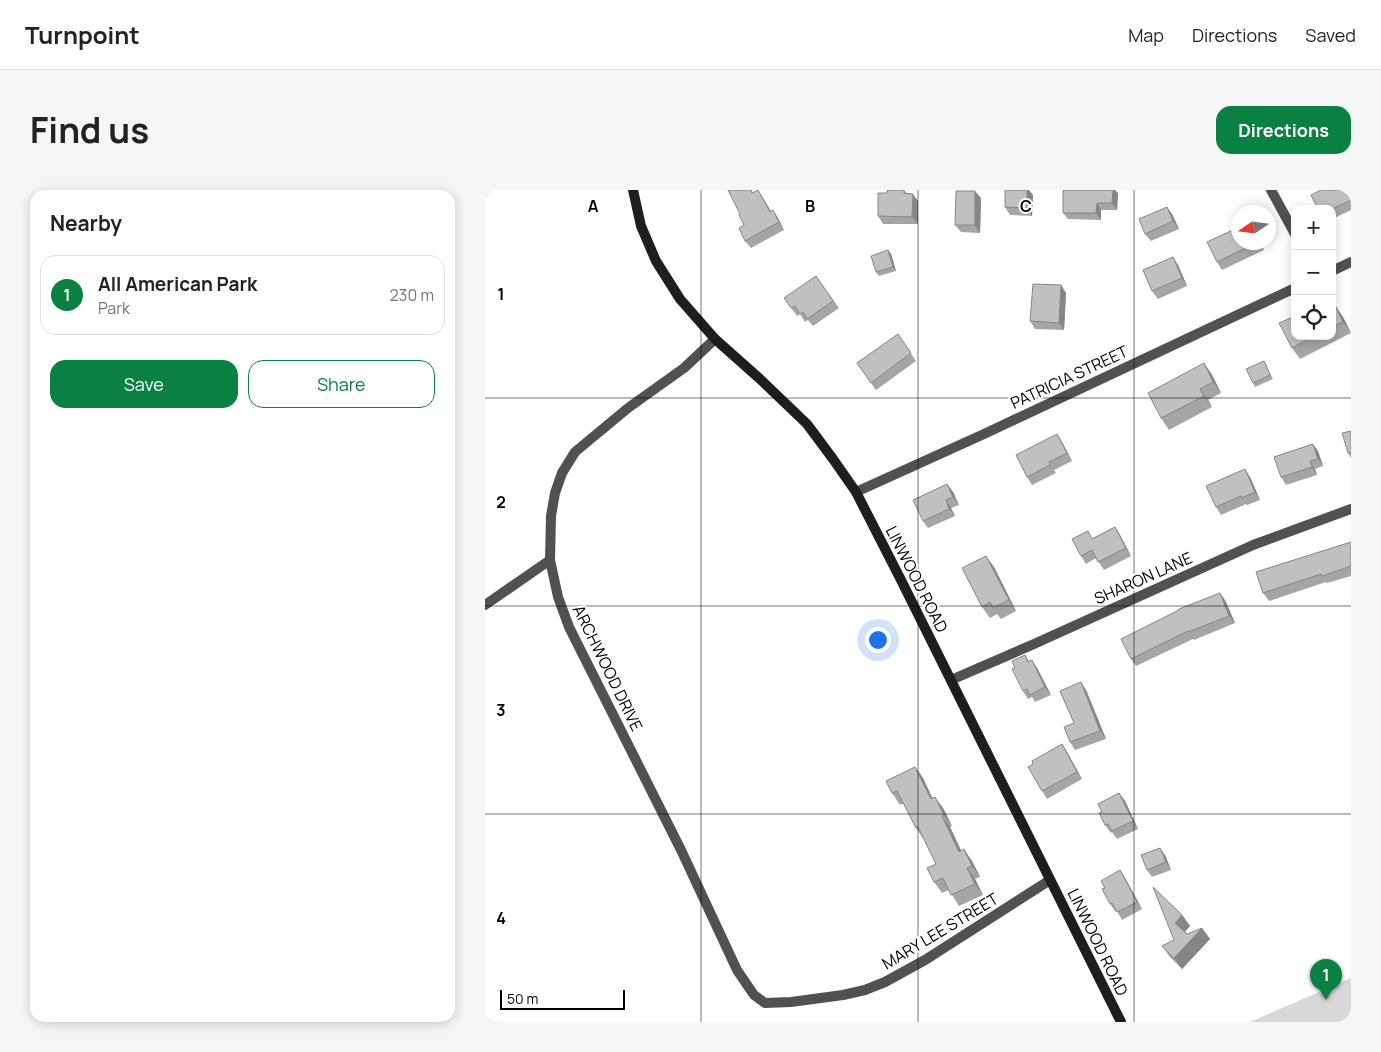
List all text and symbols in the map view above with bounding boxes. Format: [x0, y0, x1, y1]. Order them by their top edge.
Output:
text: Turnpoint [25, 18, 140, 51]
text: Map [1128, 23, 1164, 47]
text: Directions [1192, 23, 1277, 47]
text: Saved [1305, 23, 1356, 47]
text: Find us [30, 106, 149, 154]
button: Directions [1216, 106, 1351, 154]
text: A [588, 195, 599, 217]
text: B [805, 195, 815, 217]
text: C [1020, 195, 1032, 217]
north arrow [1231, 205, 1276, 250]
map controls [1291, 205, 1336, 340]
button: + [1291, 205, 1336, 250]
text: Nearby [50, 209, 122, 237]
button: − [1291, 250, 1336, 295]
text: All American Park [98, 271, 257, 297]
text: 1 [497, 283, 505, 305]
text: 1 [63, 284, 71, 306]
text: 230 m [390, 284, 434, 306]
button: locate [1291, 295, 1336, 340]
text: Park [98, 297, 130, 319]
street label: PATRICIA STREET [1007, 340, 1132, 414]
button: Save [50, 360, 238, 408]
button: Share [248, 360, 435, 408]
text: 2 [496, 491, 506, 513]
street label: LINWOOD ROAD [881, 522, 953, 636]
street label: SHARON LANE [1090, 547, 1196, 609]
street label: ARCHWOOD DRIVE [568, 601, 648, 735]
your location [865, 627, 891, 653]
text: 3 [496, 699, 506, 721]
street label: LINWOOD ROAD [1063, 885, 1134, 1000]
street label: MARY LEE STREET [878, 887, 1003, 974]
text: 4 [496, 907, 506, 929]
pin: 1 [1310, 959, 1342, 1000]
scale bar [500, 987, 625, 1010]
text: 50 m [507, 989, 538, 1008]

